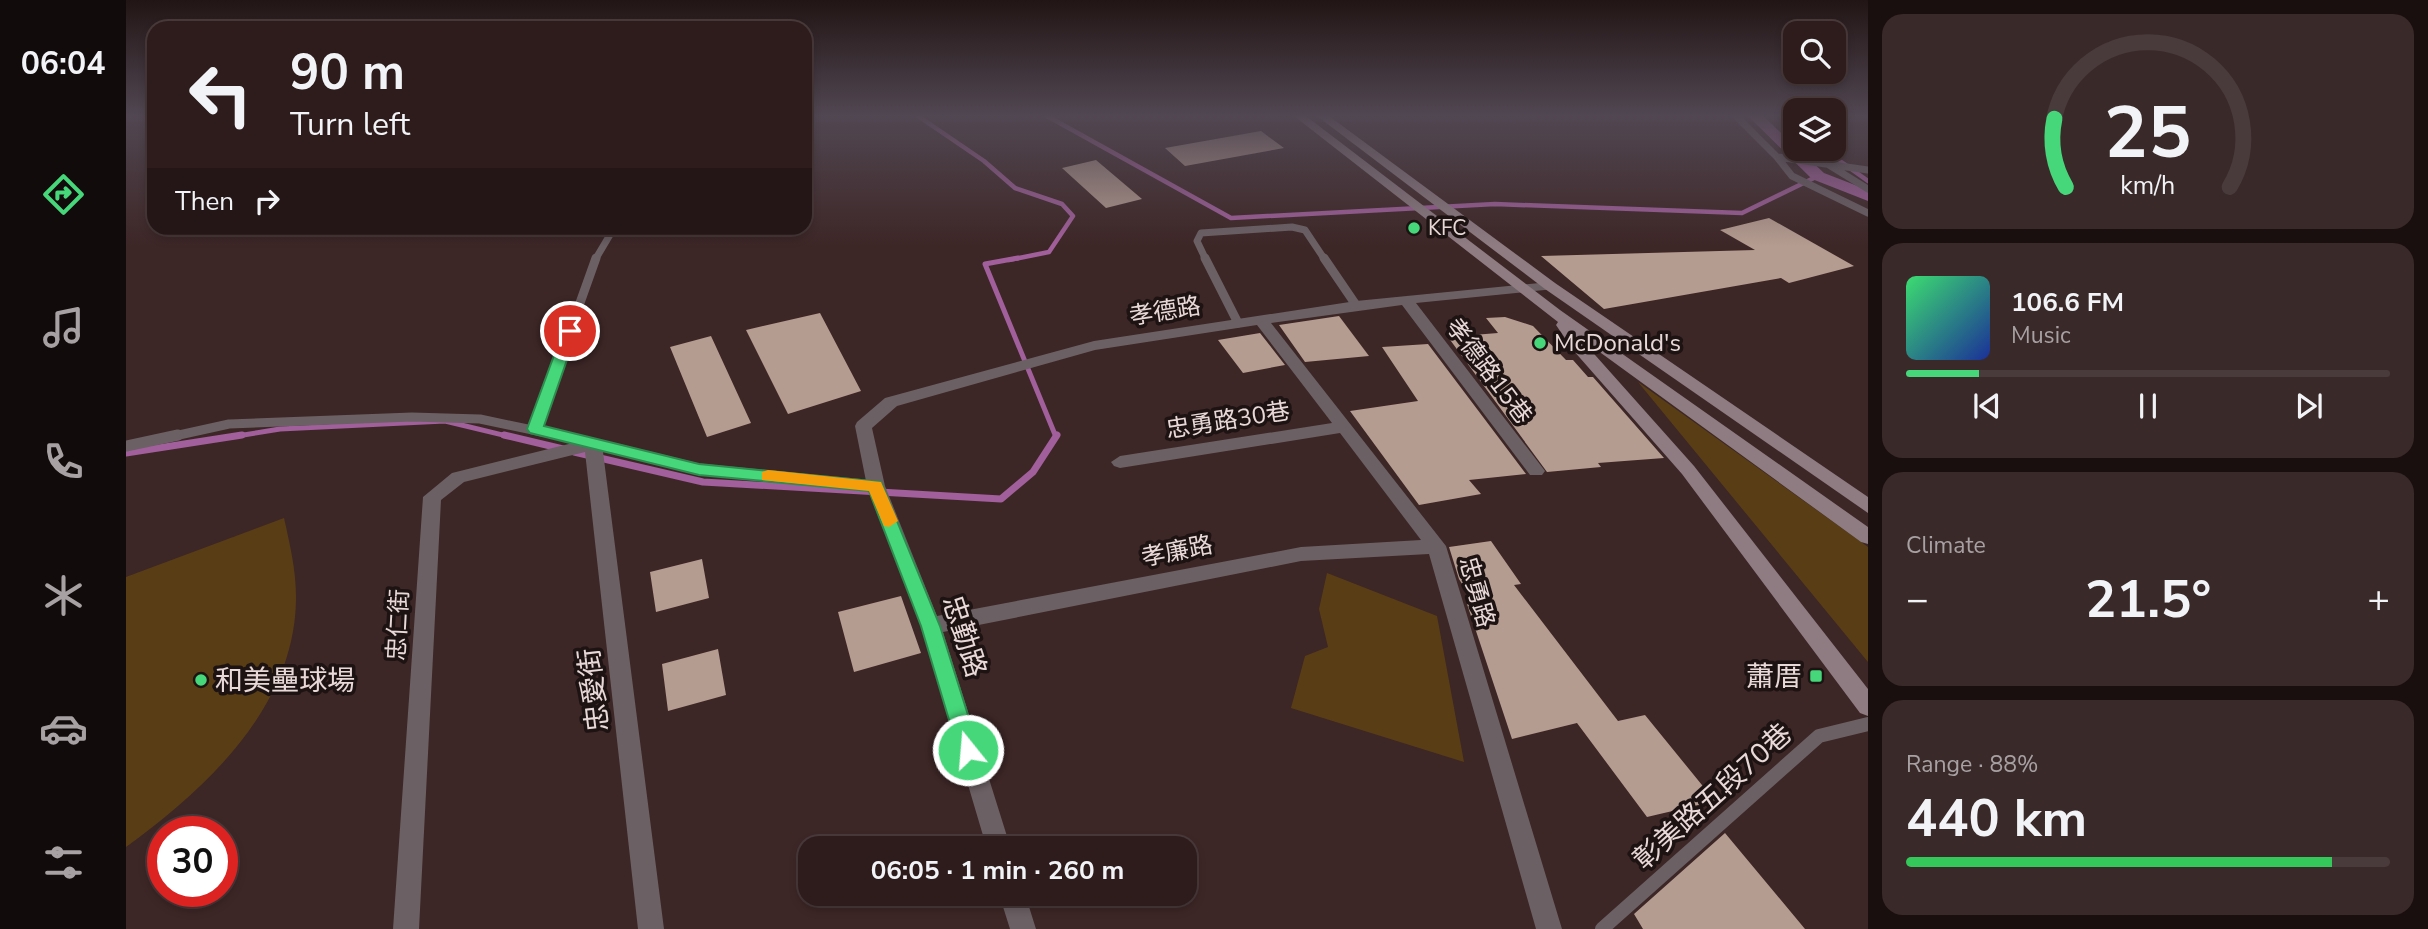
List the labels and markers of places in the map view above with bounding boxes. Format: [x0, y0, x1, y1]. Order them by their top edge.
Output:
place label: KFC [1428, 214, 1466, 242]
marker: KFC [1406, 220, 1422, 236]
pin [540, 301, 600, 361]
place label: McDonald's [1554, 327, 1681, 359]
marker: McDonald's [1532, 335, 1548, 351]
place label: 蕭厝 [1746, 658, 1802, 696]
place label: 和美壘球場 [215, 662, 355, 700]
marker: 蕭厝 [1808, 668, 1824, 684]
marker: 和美壘球場 [193, 672, 209, 688]

